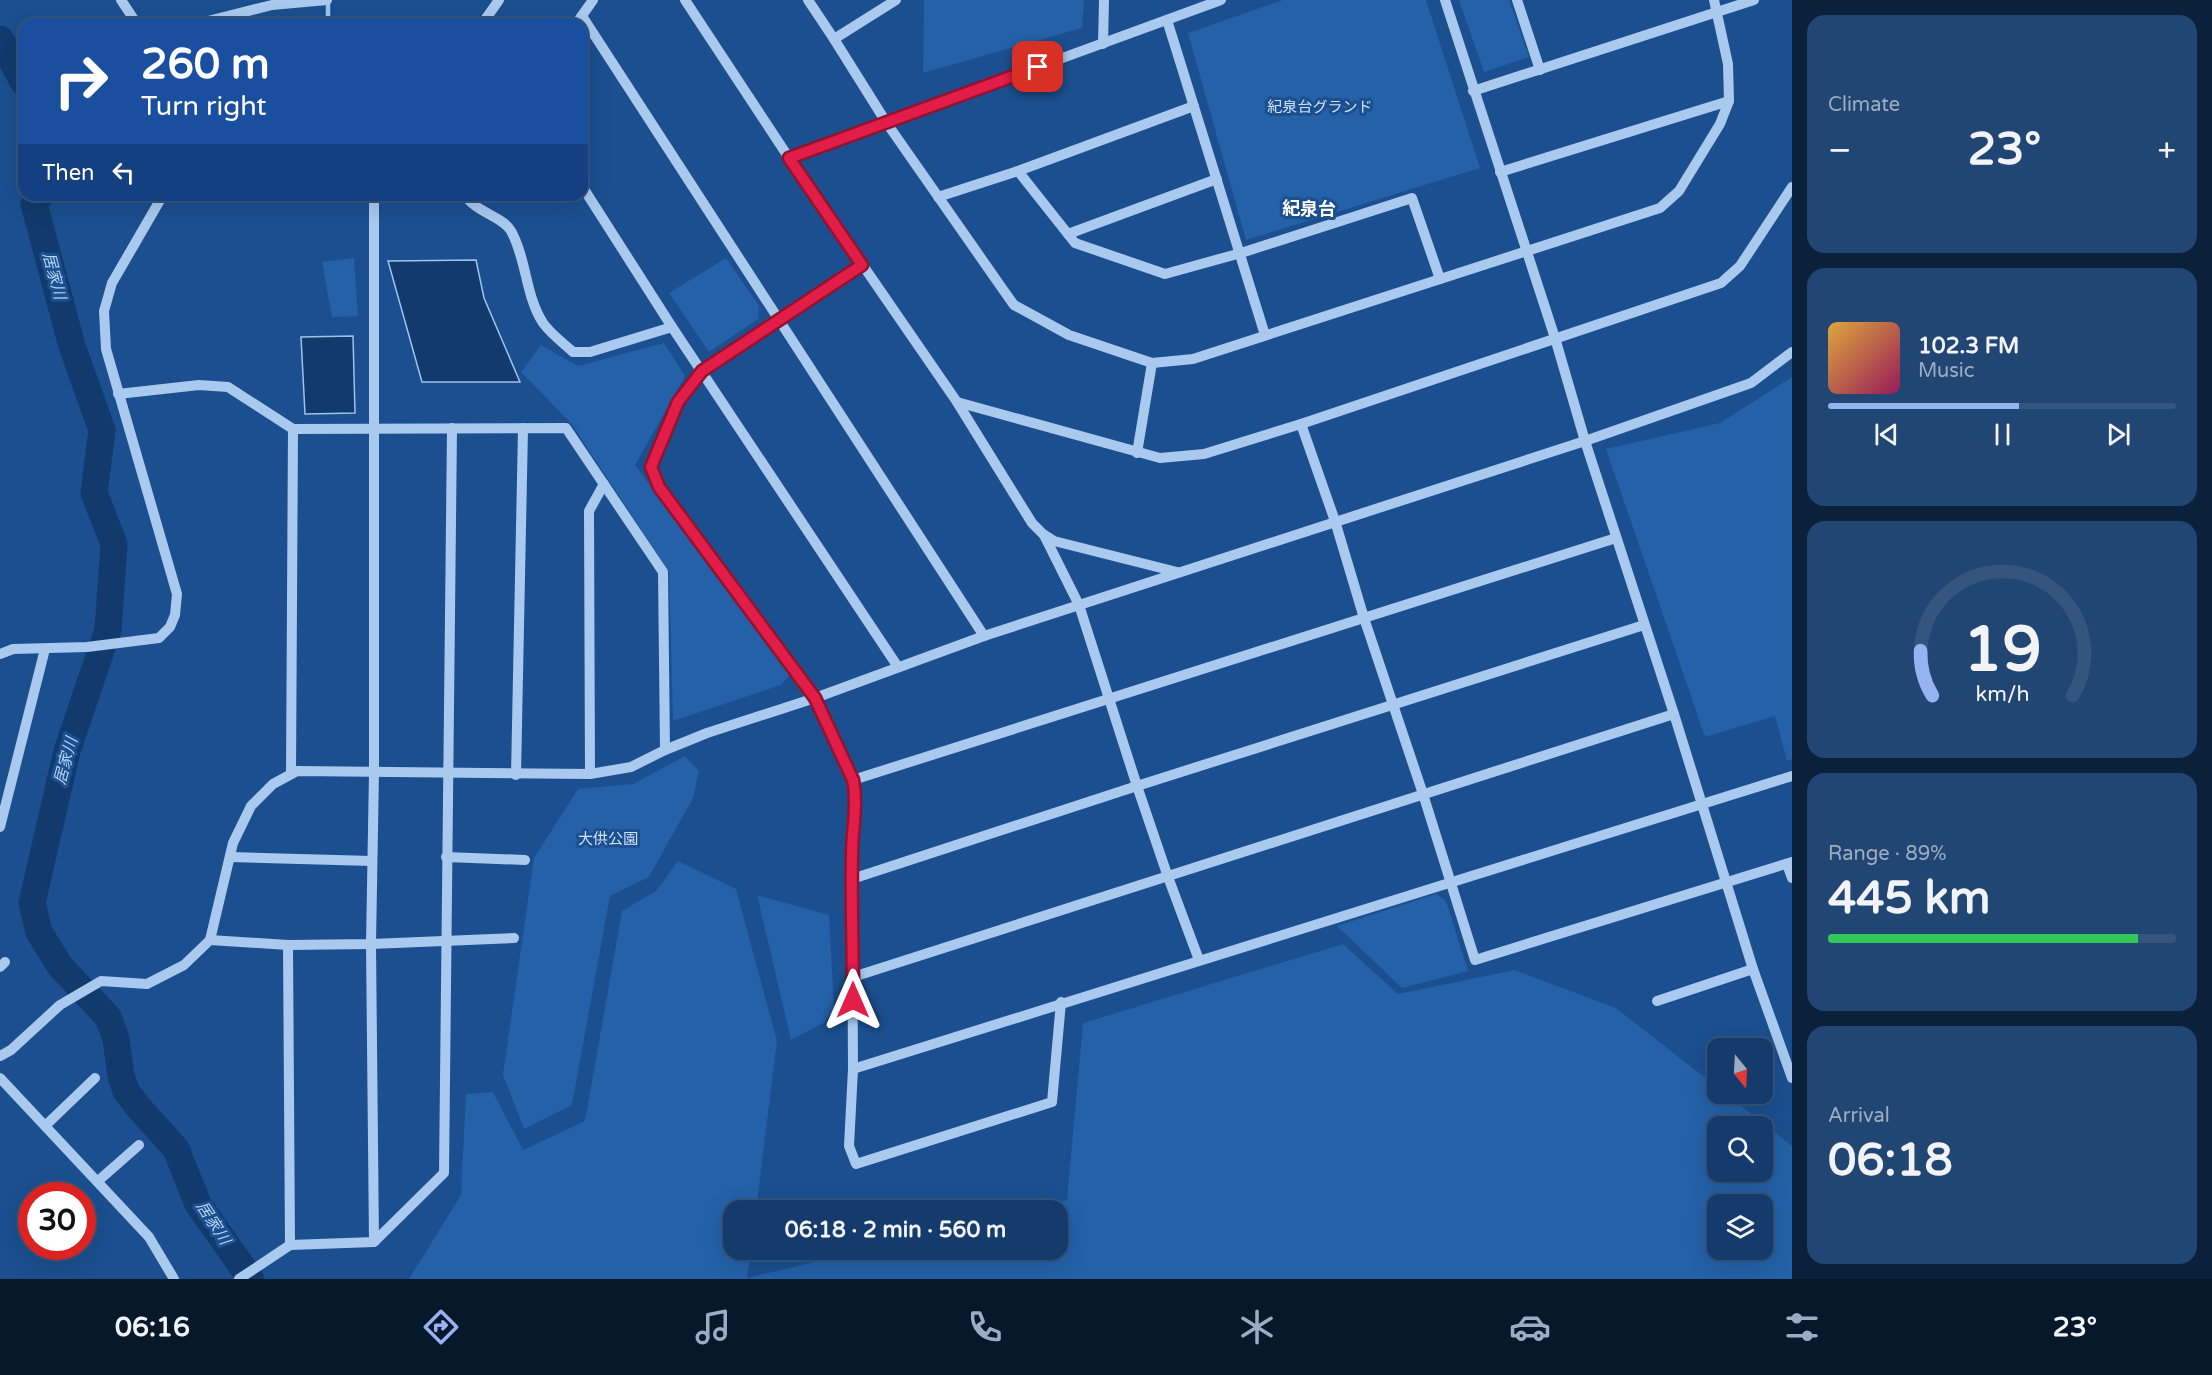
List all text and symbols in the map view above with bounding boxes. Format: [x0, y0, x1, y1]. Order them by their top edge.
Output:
text: 260 m [141, 39, 270, 90]
pin [1012, 41, 1063, 92]
icon: right [42, 42, 120, 120]
icon: arrive [1021, 50, 1054, 83]
text: Turn right [141, 90, 267, 123]
text: Climate [1828, 93, 1900, 117]
park label: 紀泉台グランド [1267, 98, 1373, 116]
text: 23° [1968, 123, 2041, 177]
text: − [1828, 131, 1852, 170]
text: + [2157, 131, 2176, 170]
icon: left [107, 156, 140, 189]
text: Then [42, 160, 95, 186]
district label: 紀泉台 [1282, 198, 1336, 220]
water label: 居家川 [38, 250, 70, 304]
text: 102.3 FM [1918, 333, 2019, 359]
text: Music [1918, 359, 1974, 383]
icon: previous [1870, 418, 1903, 451]
icon: pause [1986, 418, 2019, 451]
icon: next [2102, 418, 2135, 451]
text: 19 [1963, 614, 2041, 689]
text: km/h [1975, 682, 2029, 708]
water label: 居家川 [50, 733, 82, 787]
park label: 大供公園 [578, 830, 638, 848]
text: Range · 89% [1828, 842, 1947, 866]
text: 445 km [1828, 872, 1990, 926]
position arrow [821, 968, 885, 1032]
north arrow [1707, 1038, 1773, 1104]
map controls [1707, 1038, 1773, 1260]
text: Arrival [1828, 1104, 1890, 1128]
button: search [1707, 1116, 1773, 1182]
text: 06:18 [1828, 1134, 1953, 1188]
speed limit sign: 30 [18, 1182, 96, 1260]
button: layers [1707, 1194, 1773, 1260]
water label: 居家川 [192, 1197, 236, 1250]
text: 06:18 · 2 min · 560 m [785, 1217, 1006, 1243]
icon: directions [420, 1306, 462, 1348]
icon: music [692, 1306, 734, 1348]
icon: phone [964, 1306, 1006, 1348]
icon: climate [1236, 1306, 1278, 1348]
icon: car [1509, 1306, 1551, 1348]
icon: filters [1781, 1306, 1823, 1348]
text: 06:16 [115, 1311, 190, 1344]
text: 23° [2053, 1311, 2097, 1344]

